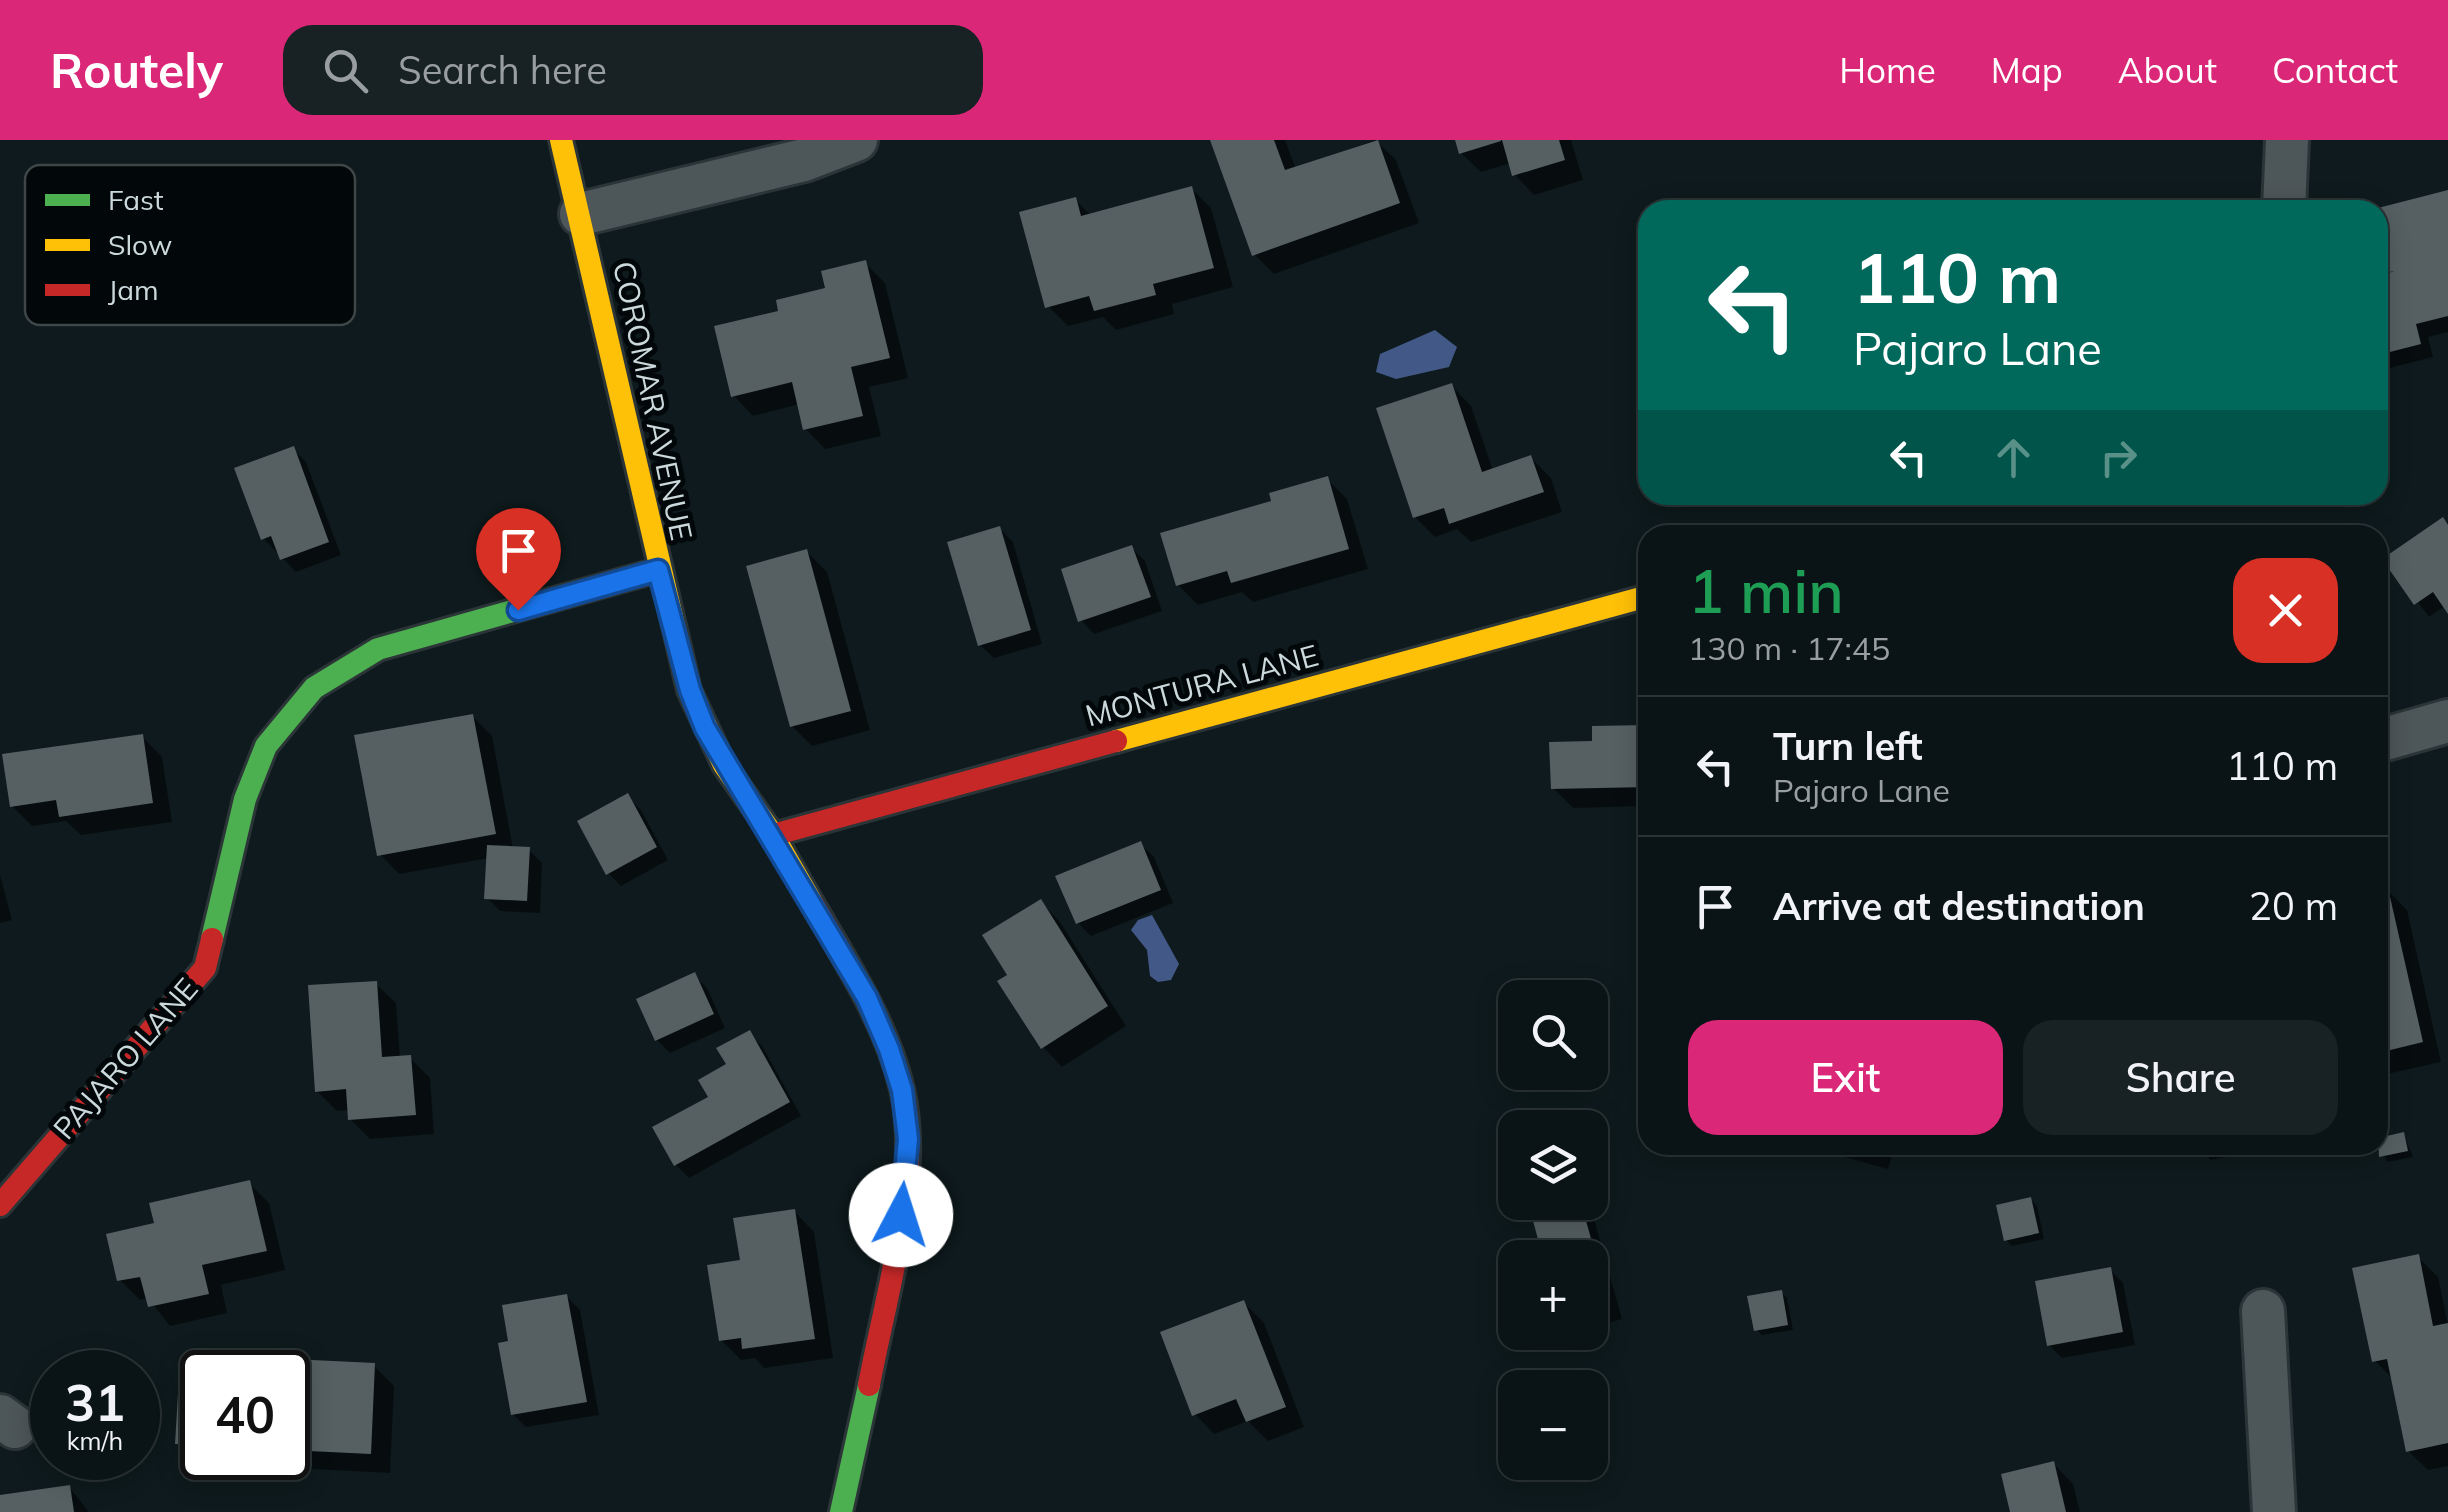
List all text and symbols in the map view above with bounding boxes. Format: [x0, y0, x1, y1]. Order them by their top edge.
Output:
search box [283, 25, 983, 115]
text: Routely [50, 40, 223, 100]
icon: search [318, 43, 373, 98]
text: Search here [398, 46, 607, 94]
text: Home [1839, 48, 1936, 92]
text: Map [1991, 48, 2063, 92]
text: About [2118, 48, 2217, 92]
text: Contact [2272, 48, 2398, 92]
legend [25, 165, 355, 325]
text: Fast [108, 182, 164, 217]
text: Slow [108, 227, 172, 262]
text: 110 m [1853, 233, 2061, 321]
icon: left [1688, 240, 1818, 370]
street label: COROMAR AVENUE [605, 258, 701, 544]
text: Jam [108, 272, 159, 307]
text: Pajaro Lane [1853, 320, 2102, 376]
icon: left [1881, 430, 1936, 485]
icon: ahead [1986, 430, 2041, 485]
icon: right [2091, 430, 2146, 485]
pin [476, 508, 561, 611]
icon: arrive [491, 523, 546, 578]
text: 1 min [1688, 553, 1844, 628]
button: close [2233, 558, 2338, 663]
text: 130 m · 17:45 [1688, 628, 1890, 668]
street label: MONTURA LANE [1081, 636, 1322, 734]
text: Turn left [1773, 722, 1923, 770]
icon: left [1688, 739, 1743, 794]
text: 110 m [2226, 742, 2338, 790]
text: Pajaro Lane [1773, 770, 1950, 810]
icon: arrive [1688, 879, 1743, 934]
text: Arrive at destination [1773, 882, 2145, 930]
text: 20 m [2249, 882, 2338, 930]
street label: PAJARO LANE [45, 970, 206, 1147]
map controls [1498, 980, 1608, 1480]
button: search [1498, 980, 1608, 1090]
button: Exit [1688, 1020, 2003, 1135]
button: Share [2023, 1020, 2338, 1135]
button: layers [1498, 1110, 1608, 1220]
position arrow [849, 1163, 953, 1267]
button: + [1498, 1240, 1608, 1350]
speed limit sign: 40 [180, 1350, 310, 1480]
button: − [1498, 1370, 1608, 1480]
text: 31 [65, 1371, 125, 1434]
text: km/h [67, 1425, 123, 1456]

